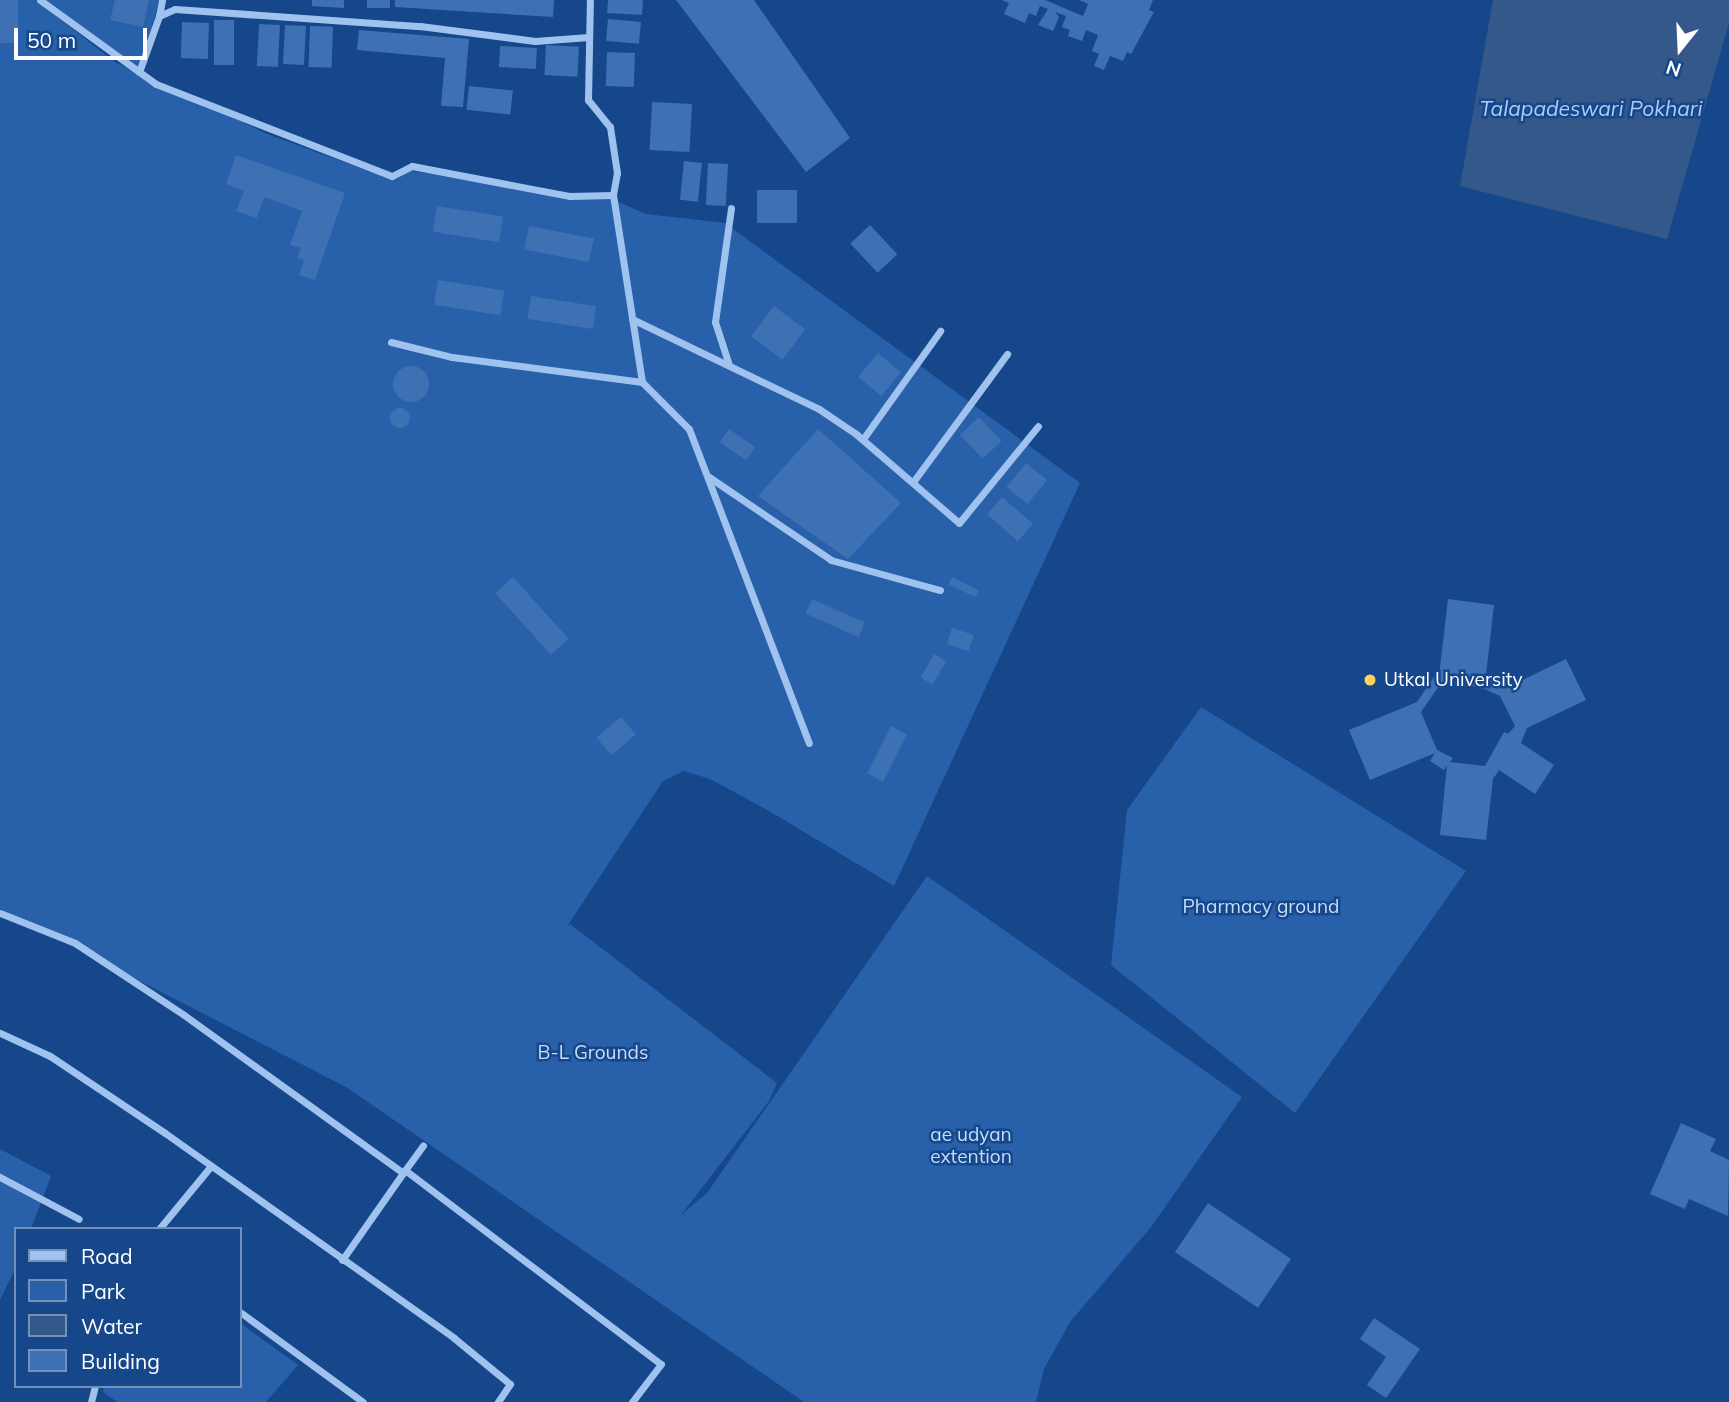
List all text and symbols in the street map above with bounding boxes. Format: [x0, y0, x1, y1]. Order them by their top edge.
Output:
scale bar [18, 14, 150, 58]
north arrow [1645, 14, 1715, 84]
text: 50 m [27, 27, 76, 53]
text: N [1663, 55, 1684, 83]
water label: Talapadeswari Pokhari [1480, 95, 1702, 121]
place label: Utkal University [1384, 669, 1523, 691]
marker: Utkal University [1362, 672, 1378, 688]
park label: Pharmacy ground [1183, 896, 1339, 918]
park label: B-L Grounds [538, 1042, 648, 1064]
park label: ae udyan extention [930, 1124, 1012, 1168]
legend [14, 1227, 242, 1388]
text: Road [81, 1243, 132, 1269]
text: Park [81, 1278, 125, 1304]
text: Water [81, 1313, 142, 1339]
text: Building [81, 1348, 160, 1374]

